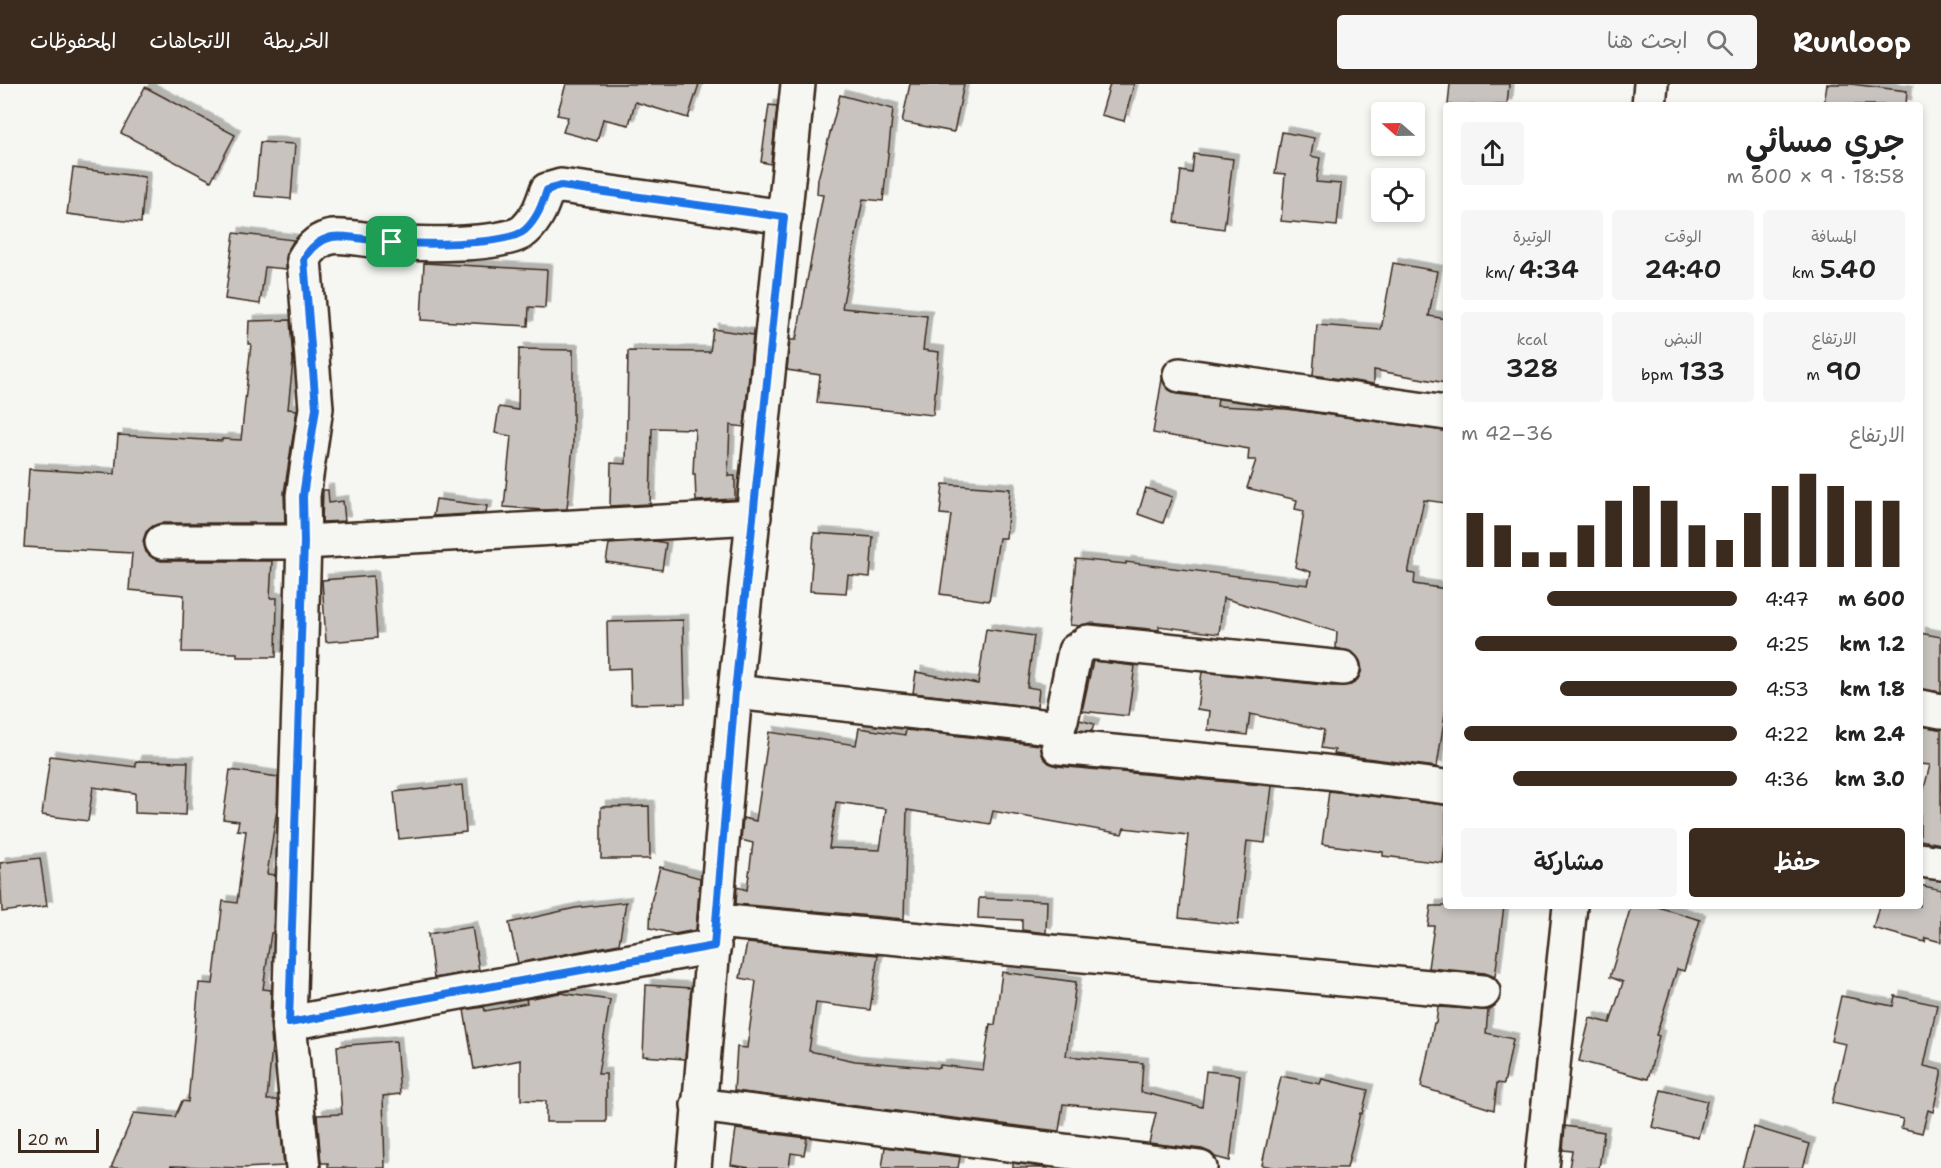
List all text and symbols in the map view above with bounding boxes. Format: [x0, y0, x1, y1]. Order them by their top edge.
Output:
search box [1337, 15, 1757, 69]
text: Runloop [1793, 23, 1911, 61]
text: ابحث هنا [1607, 26, 1688, 55]
icon: search [1703, 26, 1736, 59]
text: المحفوظات [30, 27, 116, 55]
text: الاتجاهات [149, 27, 231, 55]
text: الخريطة [264, 27, 329, 55]
north arrow [1371, 102, 1425, 156]
map controls [1371, 102, 1425, 222]
text: جري مسائي [1745, 118, 1905, 163]
button: share [1461, 122, 1524, 185]
text: 18:58 · 9 × 600 m [1727, 163, 1905, 189]
button: locate [1371, 168, 1425, 222]
pin [366, 216, 417, 267]
icon: arrive [375, 225, 408, 258]
text: الوتيرة [1513, 226, 1551, 247]
text: الوقت [1664, 226, 1702, 247]
text: المسافة [1811, 226, 1857, 247]
text: 4:34 [1519, 251, 1579, 286]
text: 24:40 [1644, 251, 1722, 286]
text: 5.40 [1820, 251, 1876, 286]
text: /km [1485, 262, 1519, 283]
text: km [1792, 262, 1820, 283]
text: النبض [1664, 328, 1702, 349]
text: الارتفاع [1812, 328, 1856, 349]
text: kcal [1516, 329, 1548, 350]
text: 328 [1505, 350, 1559, 385]
text: 133 [1679, 353, 1725, 388]
text: 90 [1826, 353, 1862, 388]
text: bpm [1641, 364, 1679, 385]
text: m [1806, 364, 1826, 385]
text: 36–42 m [1461, 420, 1553, 446]
text: الارتفاع [1849, 422, 1905, 448]
text: 4:47 [1765, 586, 1809, 612]
text: 600 m [1838, 586, 1905, 612]
text: 4:25 [1766, 631, 1809, 657]
text: 1.2 km [1839, 631, 1905, 657]
text: 4:53 [1765, 676, 1809, 702]
text: 1.8 km [1839, 676, 1905, 702]
text: 4:22 [1764, 721, 1809, 747]
text: 2.4 km [1835, 721, 1905, 747]
text: 4:36 [1764, 766, 1809, 792]
text: 3.0 km [1834, 766, 1905, 792]
button: مشاركة [1461, 828, 1677, 897]
button: حفظ [1689, 828, 1905, 897]
scale bar [18, 1126, 99, 1154]
text: 20 m [27, 1129, 68, 1150]

